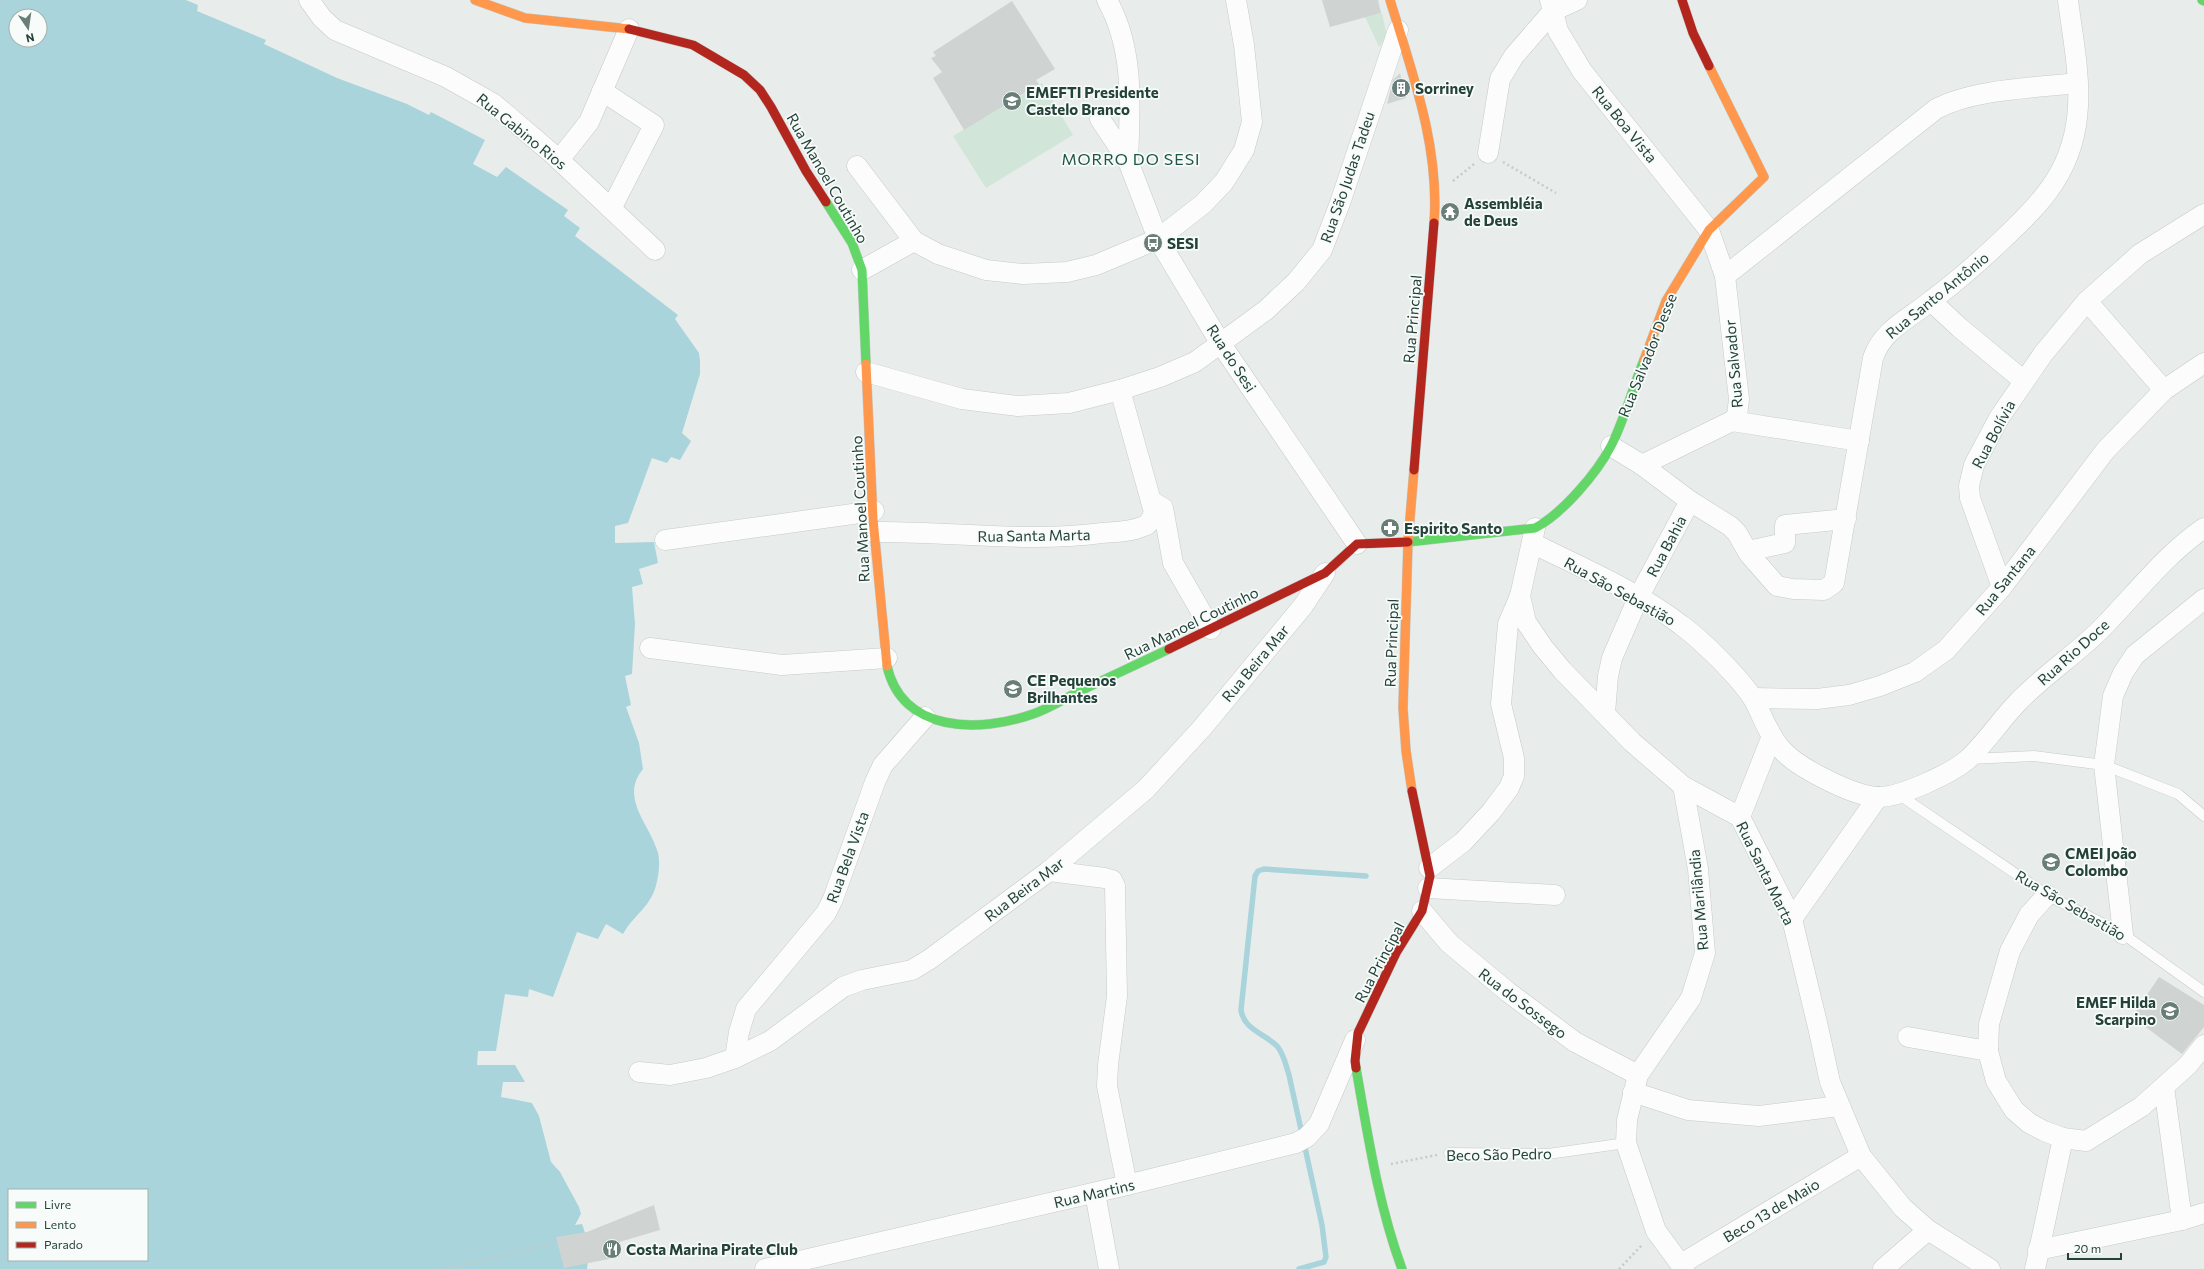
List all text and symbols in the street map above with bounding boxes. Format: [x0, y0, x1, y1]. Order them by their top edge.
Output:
north arrow [8, 8, 48, 48]
text: N [25, 31, 36, 45]
building icon: Sorriney [1390, 77, 1412, 99]
place label: Sorriney [1415, 79, 1475, 97]
street label: Rua Boa Vista [1589, 82, 1661, 166]
place label: EMEFTI Presidente Castelo Branco [1026, 83, 1159, 118]
street label: Rua Gabino Rios [473, 89, 571, 173]
school or university icon: EMEFTI Presidente Castelo Branco [1001, 90, 1023, 112]
street label: Rua São Judas Tadeu [1316, 109, 1378, 245]
street label: Rua Manoel Coutinho [783, 110, 873, 246]
district label: MORRO DO SESI [1061, 149, 1201, 168]
place label: Assembléia de Deus [1464, 194, 1543, 229]
temple icon: Assembléia de Deus [1439, 201, 1461, 223]
bus stop icon: SESI [1142, 232, 1164, 254]
place label: SESI [1167, 234, 1199, 252]
street label: Rua Santo Antônio [1882, 248, 1992, 342]
street label: Rua Principal [1399, 274, 1425, 364]
street label: Rua Salvador Desse [1614, 290, 1680, 420]
street label: Rua Salvador [1720, 319, 1746, 409]
street label: Rua do Sesi [1203, 321, 1261, 395]
street label: Rua Bolívia [1967, 397, 2019, 471]
street label: Rua Manoel Coutinho [847, 435, 873, 583]
street label: Rua Bahia [1642, 512, 1690, 580]
pharmacy icon: Espirito Santo [1379, 517, 1401, 539]
place label: Espirito Santo [1404, 519, 1502, 537]
street label: Rua Santa Marta [977, 525, 1091, 545]
street label: Rua Santana [1971, 541, 2039, 619]
street label: Rua São Sebastião [1561, 553, 1679, 629]
street label: Rua Manoel Coutinho [1121, 583, 1261, 663]
street label: Rua Principal [1380, 598, 1402, 688]
street label: Rua Rio Doce [2033, 615, 2113, 689]
street label: Rua Beira Mar [1218, 621, 1292, 705]
place label: CE Pequenos Brilhantes [1027, 671, 1116, 706]
school or university icon: CE Pequenos Brilhantes [1002, 678, 1024, 700]
street label: Rua Bela Vista [822, 809, 872, 905]
street label: Rua Santa Marta [1733, 818, 1799, 928]
place label: CMEI João Colombo [2065, 844, 2137, 879]
street label: Rua Marilândia [1685, 849, 1711, 951]
school or university icon: CMEI João Colombo [2040, 851, 2062, 873]
street label: Rua Beira Mar [981, 853, 1067, 925]
street label: Rua São Sebastião [2013, 866, 2129, 944]
street label: Rua Principal [1350, 919, 1408, 1005]
street label: Rua do Sossego [1475, 964, 1571, 1042]
place label: EMEF Hilda Scarpino [2076, 993, 2156, 1028]
school or university icon: EMEF Hilda Scarpino [2159, 1000, 2181, 1022]
street label: Beco São Pedro [1446, 1144, 1552, 1164]
street label: Beco 13 de Maio [1720, 1174, 1822, 1246]
street label: Rua Martins [1052, 1175, 1136, 1211]
legend [8, 1189, 148, 1261]
text: Livre [44, 1197, 71, 1211]
text: Lento [44, 1217, 76, 1231]
scale bar [2068, 1235, 2121, 1261]
text: Parado [44, 1237, 83, 1251]
restaurant icon: Costa Marina Pirate Club [601, 1238, 623, 1260]
place label: Costa Marina Pirate Club [626, 1240, 798, 1258]
text: 20 m [2074, 1241, 2101, 1255]

